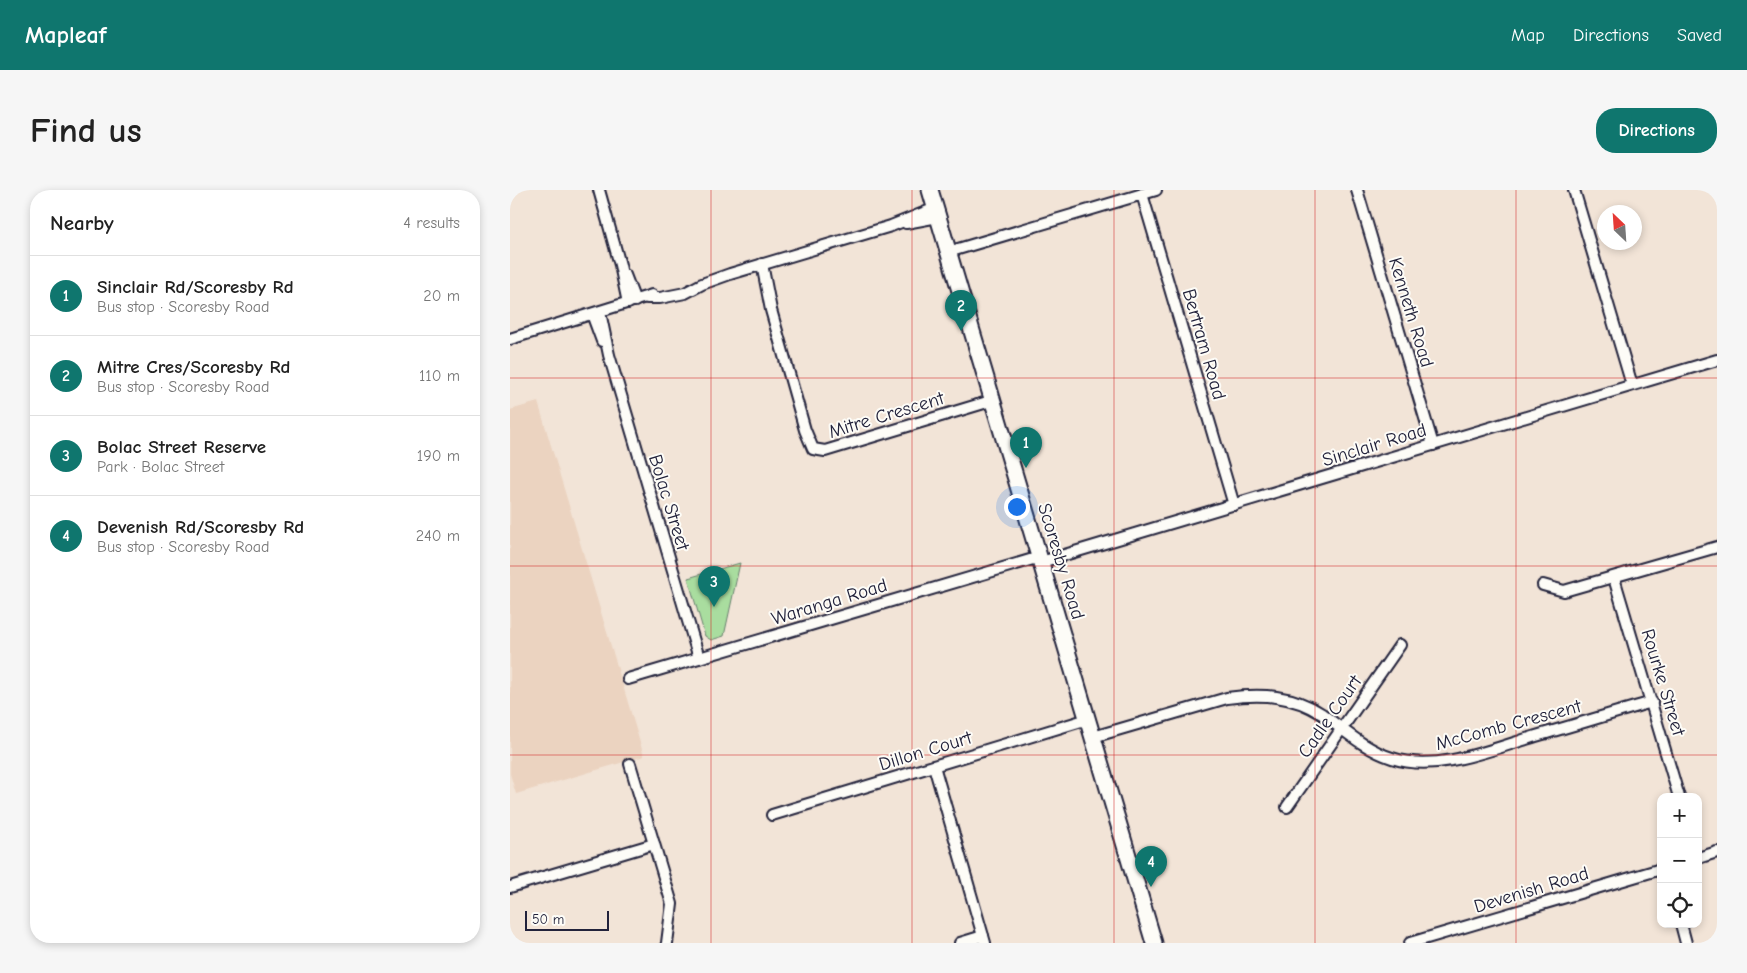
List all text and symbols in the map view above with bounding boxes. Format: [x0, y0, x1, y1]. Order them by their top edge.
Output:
text: Mapleaf [25, 21, 106, 49]
text: Map [1511, 25, 1545, 46]
text: Directions [1573, 25, 1649, 46]
text: Saved [1677, 25, 1722, 46]
button: Directions [1596, 108, 1717, 153]
text: Find us [30, 110, 142, 151]
north arrow [1597, 205, 1642, 250]
text: Nearby [50, 211, 114, 235]
text: 4 results [403, 214, 460, 232]
street label: Kenneth Road [1384, 255, 1438, 370]
text: Sinclair Rd/Scoresby Rd [97, 276, 294, 298]
street label: Bertram Road [1178, 286, 1230, 402]
text: 1 [63, 287, 69, 305]
text: 20 m [423, 287, 460, 305]
pin: 2 [945, 290, 977, 331]
text: Bus stop · Scoresby Road [97, 298, 270, 316]
text: Mitre Cres/Scoresby Rd [97, 356, 290, 378]
text: 2 [62, 367, 70, 385]
text: 110 m [419, 367, 460, 385]
text: Bus stop · Scoresby Road [97, 378, 270, 396]
street label: Mitre Crescent [826, 387, 947, 443]
street label: Sinclair Road [1320, 419, 1429, 471]
pin: 1 [1010, 427, 1042, 468]
text: Bolac Street Reserve [97, 436, 266, 458]
text: 3 [62, 447, 70, 465]
text: 190 m [417, 447, 460, 465]
street label: Bolac Street [644, 452, 694, 553]
text: Park · Bolac Street [97, 458, 224, 476]
your location [1004, 494, 1030, 520]
street label: Scoresby Road [1033, 501, 1089, 622]
text: Devenish Rd/Scoresby Rd [97, 516, 304, 538]
text: 4 [62, 527, 70, 545]
text: 240 m [416, 527, 460, 545]
text: Bus stop · Scoresby Road [97, 538, 270, 556]
pin: 3 [698, 566, 730, 607]
street label: Waranga Road [769, 574, 890, 630]
street label: Rourke Street [1636, 626, 1690, 739]
street label: Cadle Court [1293, 671, 1367, 762]
street label: McComb Crescent [1433, 695, 1584, 755]
street label: Dillon Court [876, 726, 975, 775]
map controls [1657, 793, 1702, 928]
button: + [1657, 793, 1702, 838]
button: − [1657, 838, 1702, 883]
pin: 4 [1135, 846, 1167, 887]
street label: Devenish Road [1471, 862, 1591, 918]
button: locate [1657, 883, 1702, 928]
scale bar [525, 908, 609, 931]
text: 50 m [532, 911, 564, 928]

